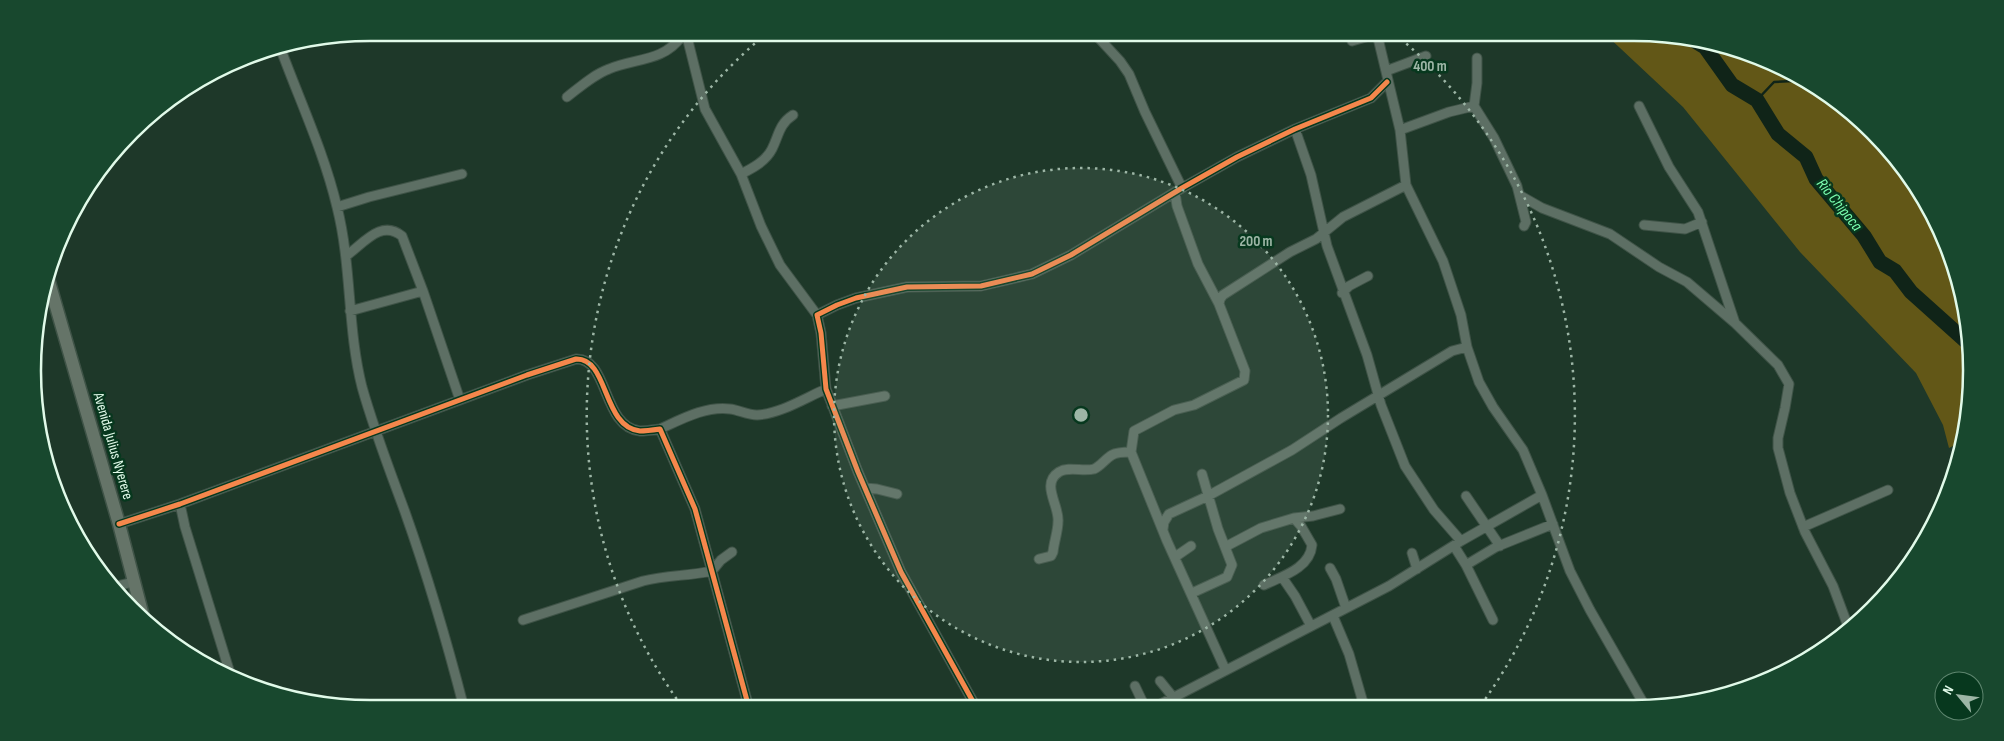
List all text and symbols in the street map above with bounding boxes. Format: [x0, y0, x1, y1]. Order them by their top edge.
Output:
text: 400 m [1413, 57, 1447, 76]
water label: Rio Chipoca [1812, 175, 1866, 236]
text: 200 m [1239, 232, 1273, 251]
street label: Avenida Julius Nyerere [88, 389, 137, 502]
centre of rings [1072, 406, 1090, 424]
north arrow [1934, 671, 1984, 721]
text: N [1939, 683, 1957, 697]

